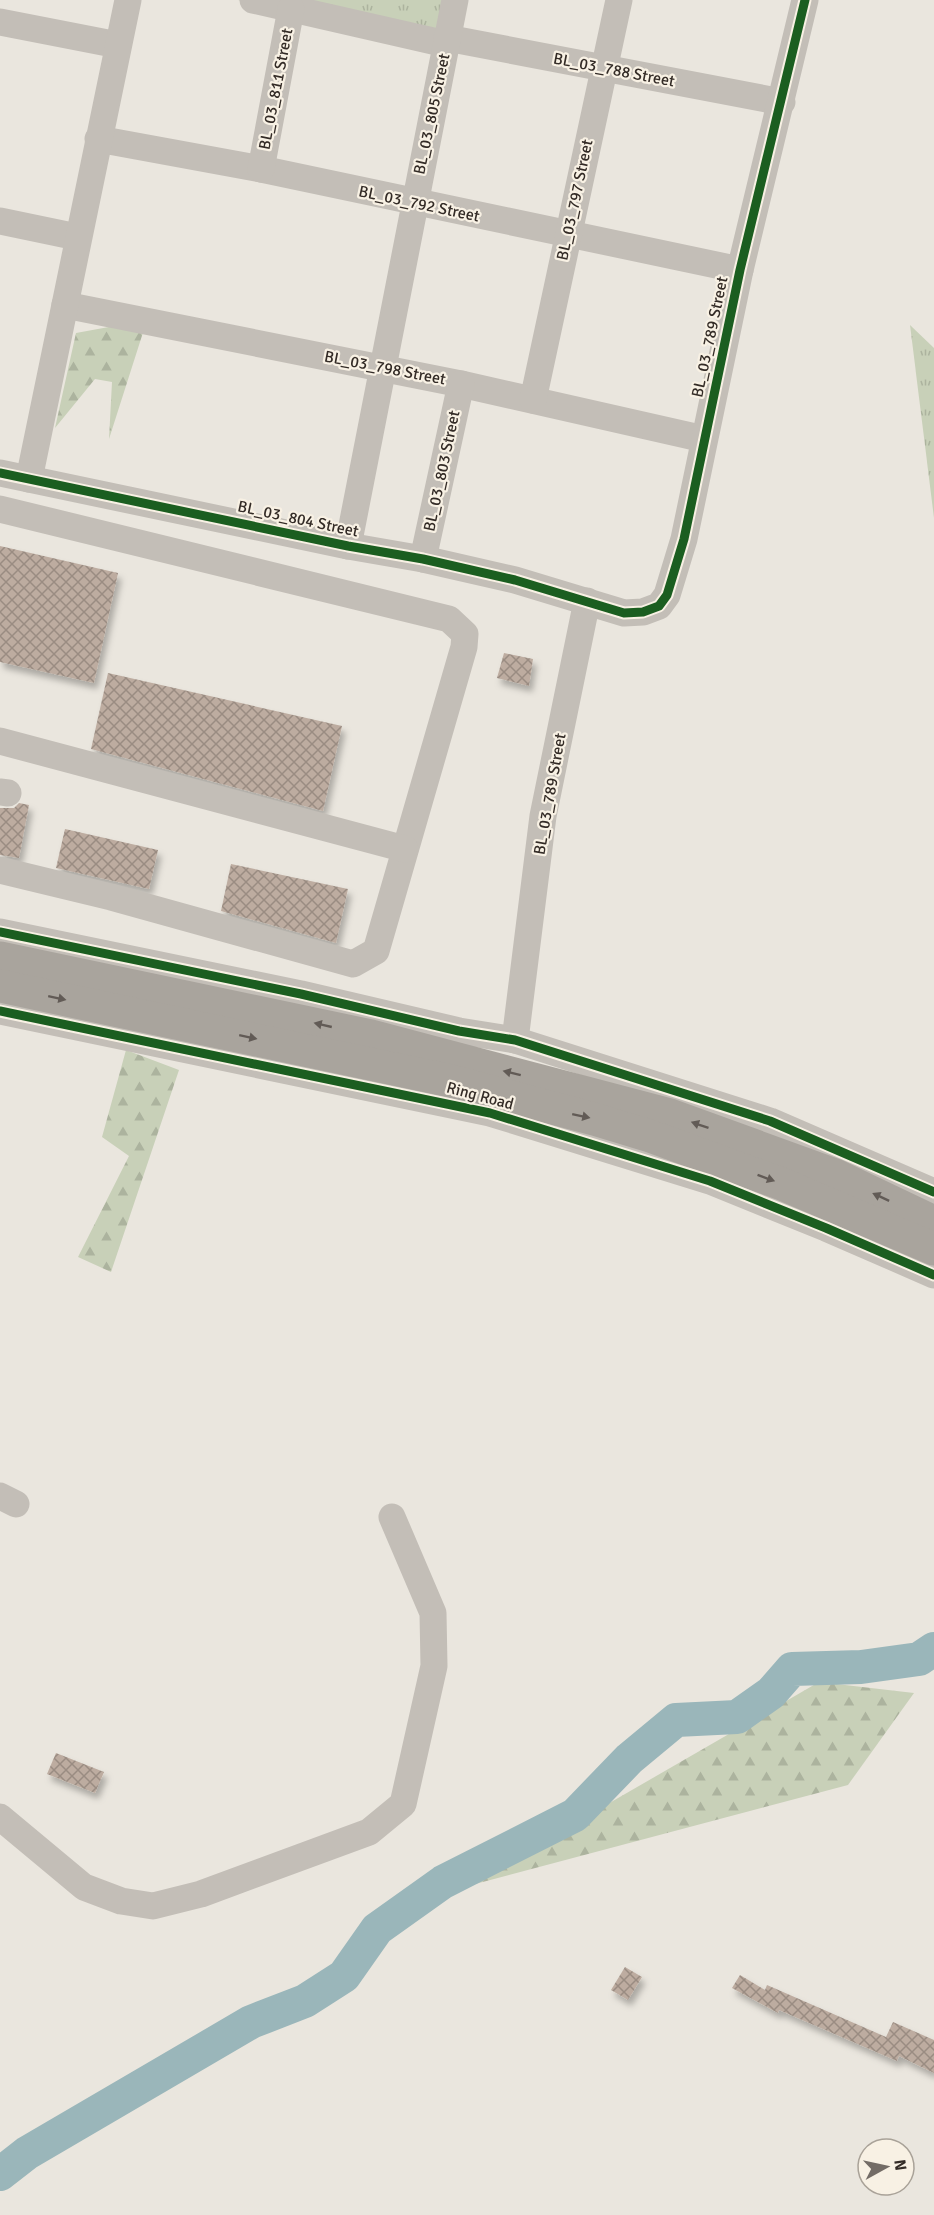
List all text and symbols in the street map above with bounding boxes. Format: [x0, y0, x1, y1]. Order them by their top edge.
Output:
street label: BL_03_811 Street [254, 26, 298, 151]
street label: BL_03_788 Street [552, 48, 677, 92]
street label: BL_03_805 Street [409, 51, 455, 176]
street label: BL_03_797 Street [552, 137, 598, 262]
street label: BL_03_792 Street [357, 181, 482, 227]
street label: BL_03_789 Street [687, 274, 733, 399]
street label: BL_03_798 Street [323, 346, 448, 390]
street label: BL_03_803 Street [419, 408, 465, 533]
street label: BL_03_804 Street [236, 496, 361, 542]
street label: BL_03_789 Street [529, 731, 571, 856]
one-way arrow [48, 994, 67, 1003]
one-way arrow [313, 1020, 332, 1029]
one-way arrow [239, 1033, 257, 1043]
one-way arrow [503, 1067, 521, 1077]
street label: Ring Road [444, 1077, 516, 1115]
one-way arrow [572, 1112, 591, 1121]
one-way arrow [691, 1120, 709, 1130]
one-way arrow [757, 1173, 775, 1183]
one-way arrow [873, 1192, 890, 1201]
north arrow [856, 2137, 916, 2197]
text: N [889, 2158, 911, 2172]

